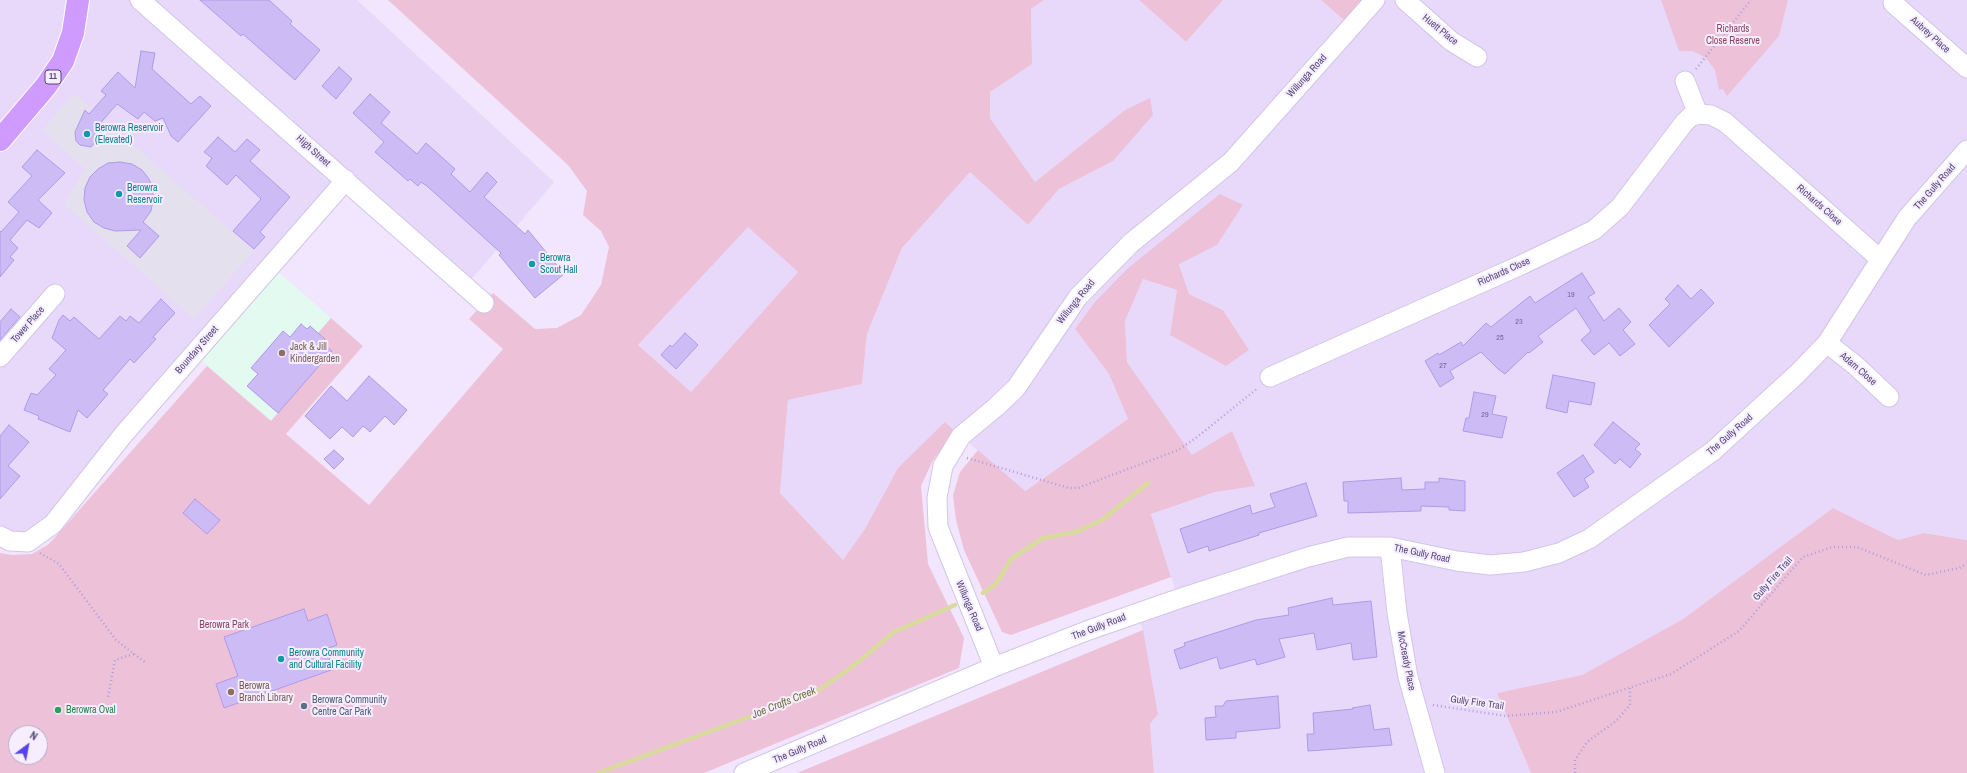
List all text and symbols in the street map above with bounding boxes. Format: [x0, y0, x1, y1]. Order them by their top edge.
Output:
street label: Huett Place [1420, 12, 1460, 48]
street label: Aubrey Place [1908, 14, 1952, 56]
park label: Richards Close Reserve [1706, 23, 1760, 46]
street label: Willunga Road [1285, 52, 1329, 100]
road number: 11 [45, 70, 61, 84]
place label: Berowra Reservoir (Elevated) [95, 122, 163, 146]
marker: Berowra Reservoir (Elevated) [82, 129, 92, 139]
street label: High Street [294, 133, 332, 169]
street label: The Gully Road [1912, 162, 1958, 212]
place label: Berowra Reservoir [127, 182, 163, 206]
street label: Richards Close [1794, 182, 1844, 228]
marker: Berowra Reservoir [114, 189, 124, 199]
place label: Berowra Scout Hall [540, 252, 577, 276]
street label: Richards Close [1476, 255, 1532, 289]
marker: Berowra Scout Hall [527, 259, 537, 269]
street label: Willunga Road [1054, 277, 1098, 327]
house number: 19 [1567, 290, 1575, 300]
street label: Tower Place [9, 304, 47, 346]
house number: 23 [1515, 317, 1523, 327]
street label: Boundary Street [173, 324, 221, 376]
house number: 25 [1496, 333, 1504, 343]
place label: Jack & Jill Kindergarden [290, 341, 340, 364]
marker: Jack & Jill Kindergarden [277, 348, 287, 358]
street label: Adam Close [1837, 350, 1879, 388]
house number: 27 [1439, 361, 1447, 371]
house number: 29 [1481, 410, 1489, 420]
street label: The Gully Road [1705, 412, 1755, 458]
street label: The Gully Road [1393, 542, 1451, 566]
street label: Gully Fire Trail [1751, 555, 1795, 603]
street label: Willunga Road [953, 579, 985, 633]
street label: The Gully Road [1070, 611, 1128, 643]
park label: Berowra Park [199, 619, 249, 631]
street label: McCready Place [1394, 630, 1418, 692]
place label: Berowra Community and Cultural Facility [289, 647, 364, 670]
marker: Berowra Community and Cultural Facility [276, 654, 286, 664]
place label: Berowra Branch Library [239, 680, 293, 704]
water label: Joe Crafts Creek [750, 684, 818, 722]
marker: Berowra Branch Library [226, 687, 236, 697]
street label: Gully Fire Trail [1449, 693, 1505, 713]
place label: Berowra Community Centre Car Park [312, 694, 387, 718]
marker: Berowra Community Centre Car Park [299, 701, 309, 711]
place label: Berowra Oval [66, 704, 116, 716]
marker: Berowra Oval [53, 705, 63, 715]
north arrow [8, 725, 48, 765]
text: N [27, 728, 40, 743]
street label: The Gully Road [771, 733, 829, 767]

